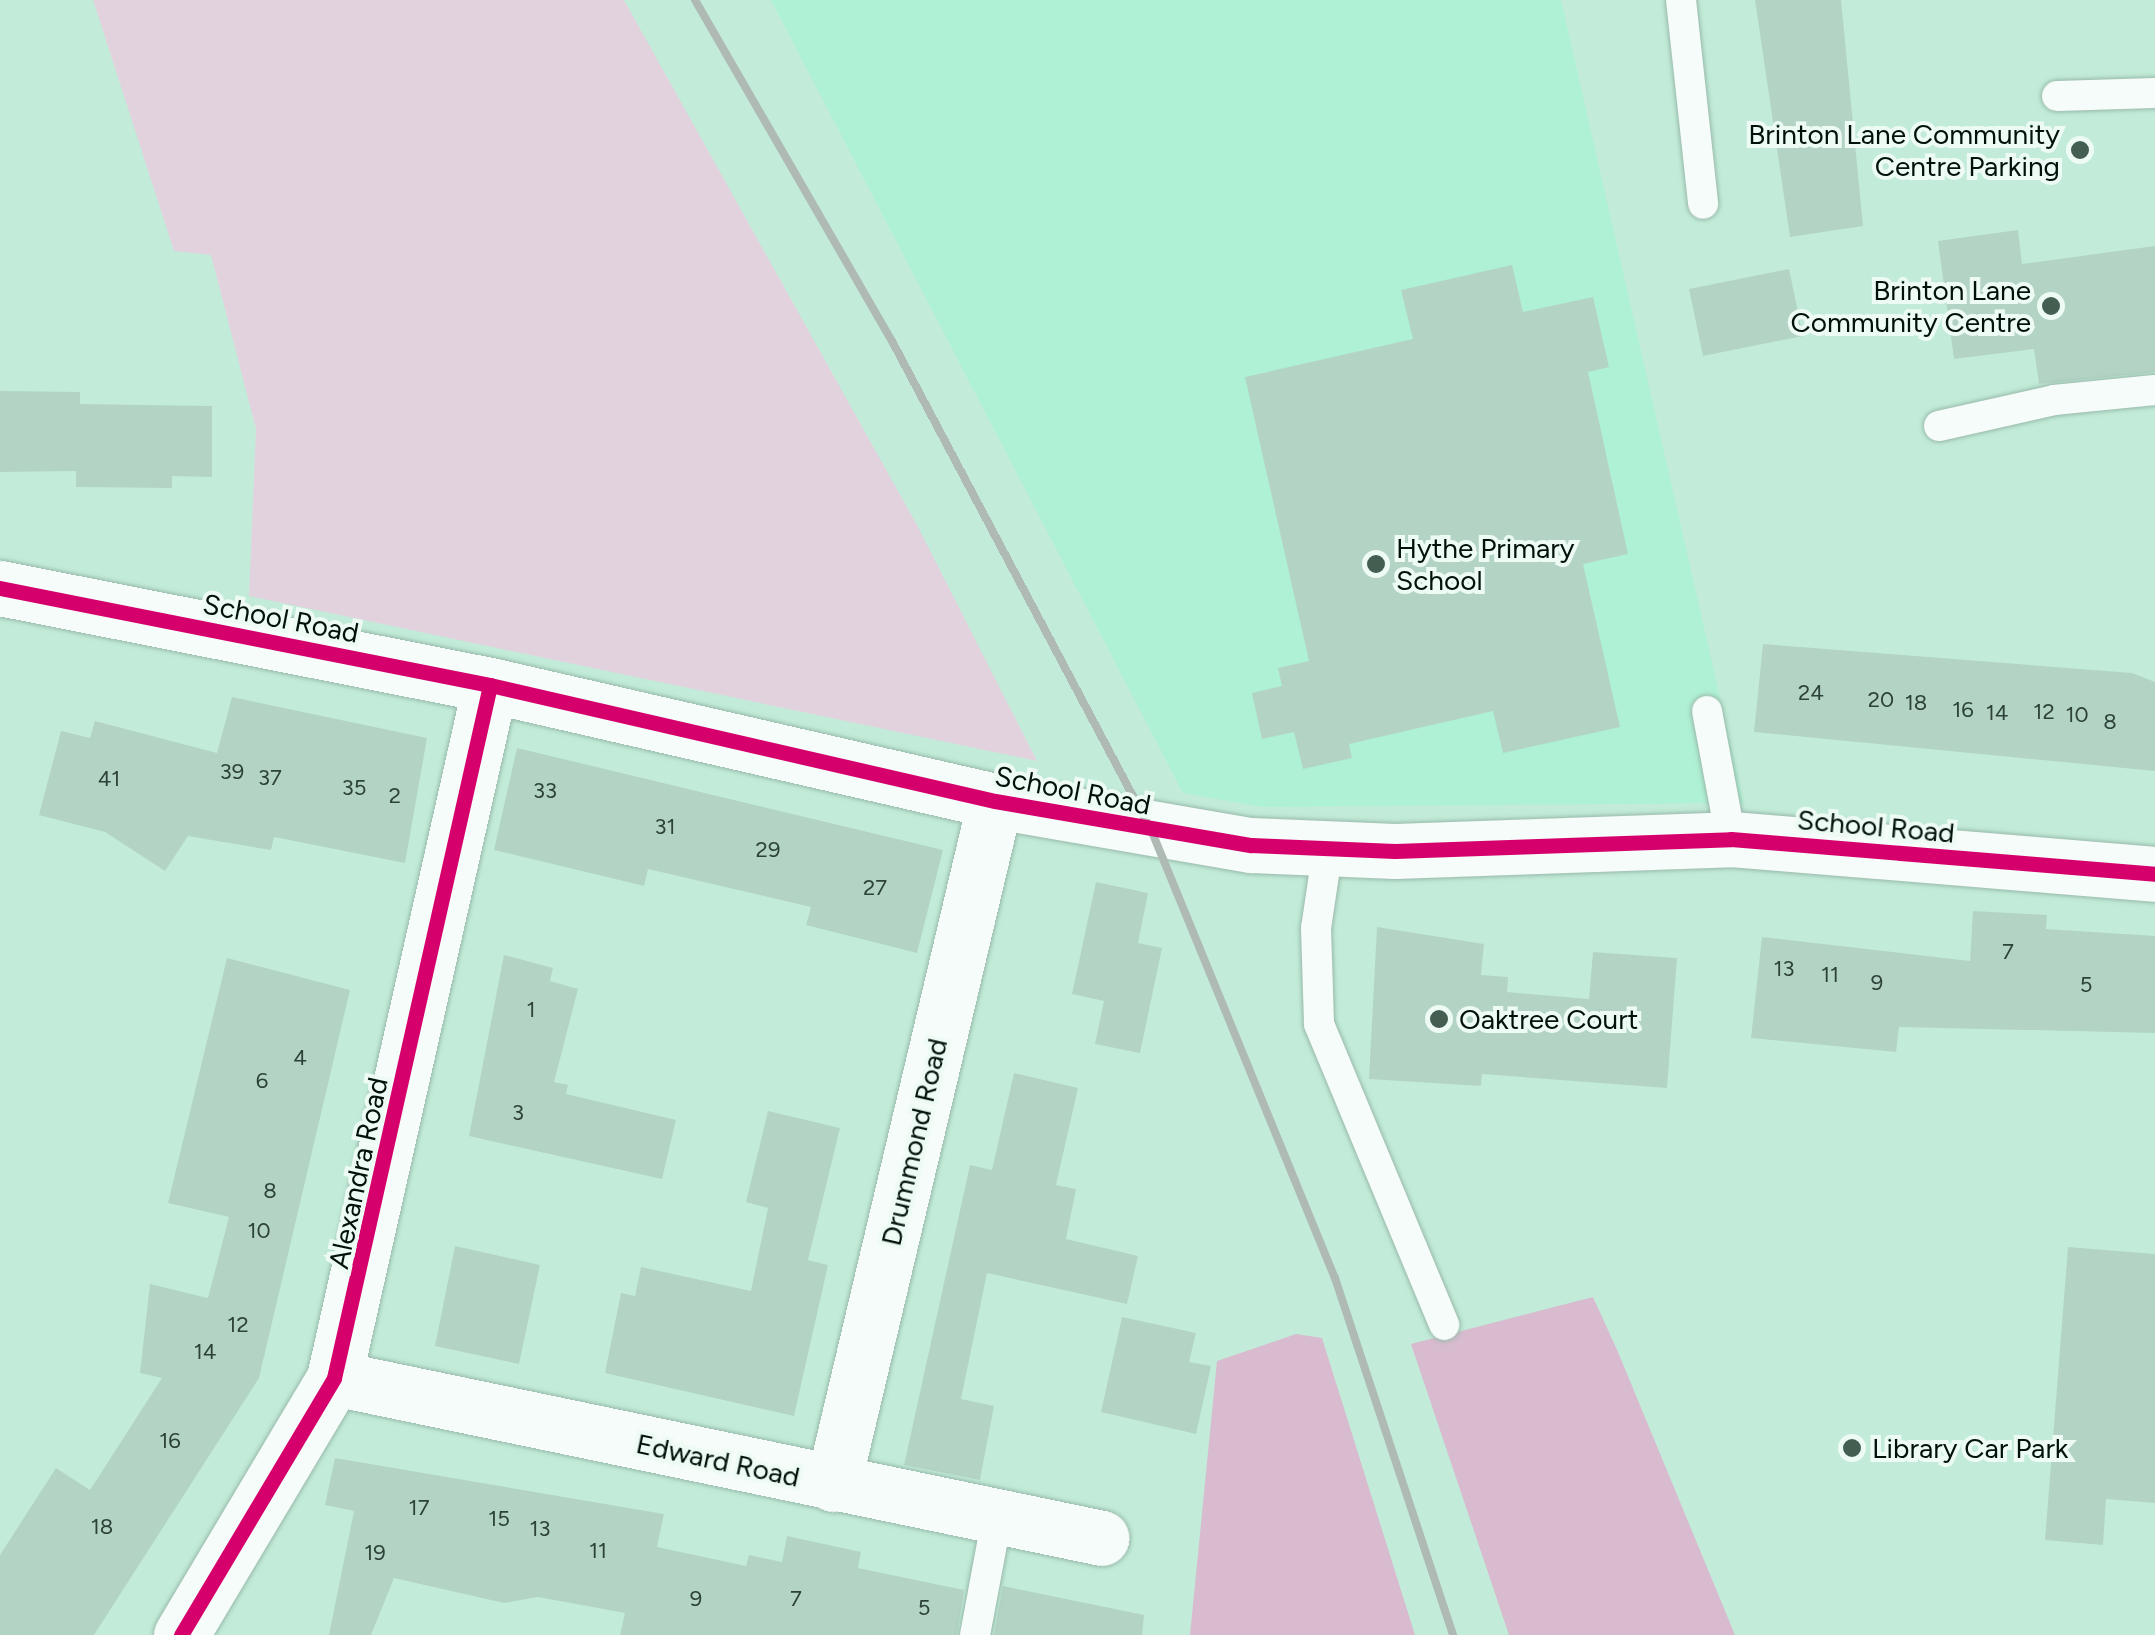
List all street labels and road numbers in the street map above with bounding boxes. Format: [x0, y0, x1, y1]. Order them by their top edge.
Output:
street label: School Road [200, 586, 362, 650]
street label: School Road [992, 758, 1154, 822]
street label: School Road [1796, 802, 1956, 850]
street label: Drummond Road [874, 1035, 954, 1249]
street label: Alexandra Road [321, 1074, 395, 1272]
street label: Edward Road [633, 1426, 803, 1494]

